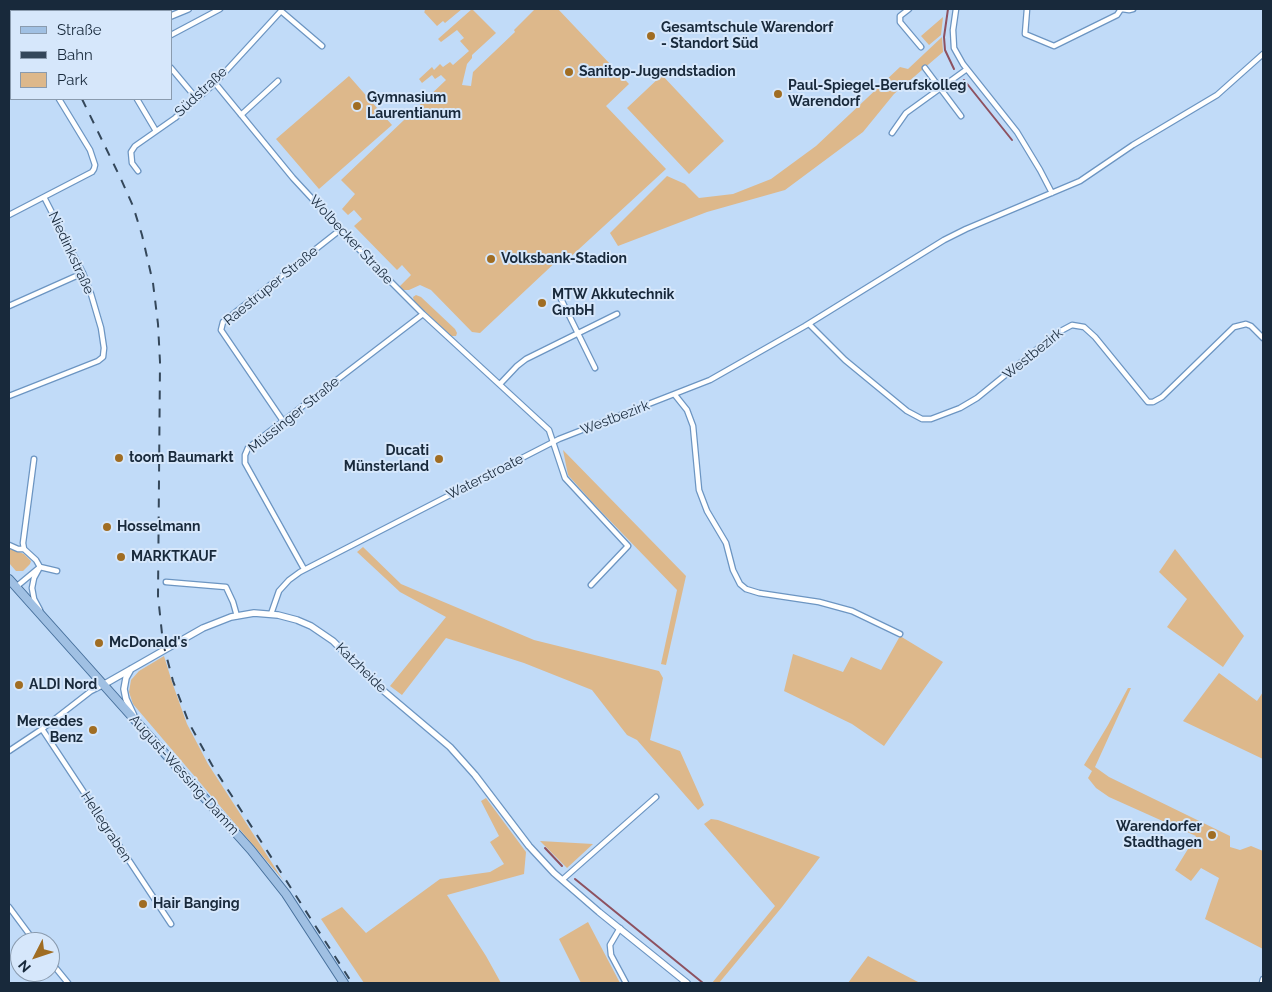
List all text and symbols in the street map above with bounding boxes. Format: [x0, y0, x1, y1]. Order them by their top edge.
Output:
legend [10, 10, 172, 100]
place label: Gesamtschule Warendorf - Standort Süd [661, 20, 833, 52]
text: Straße [57, 21, 101, 39]
marker: Gesamtschule Warendorf - Standort Süd [645, 30, 657, 42]
text: Bahn [57, 46, 93, 64]
street label: Südstraße [171, 64, 231, 120]
place label: Sanitop-Jugendstadion [579, 64, 736, 80]
marker: Sanitop-Jugendstadion [563, 66, 575, 78]
text: Park [57, 71, 88, 89]
place label: Paul-Spiegel-Berufskolleg Warendorf [788, 78, 966, 110]
marker: Paul-Spiegel-Berufskolleg Warendorf [772, 88, 784, 100]
place label: Gymnasium Laurentianum [367, 90, 461, 122]
marker: Gymnasium Laurentianum [351, 100, 363, 112]
street label: Wolbecker Straße [305, 192, 397, 288]
street label: Niedinkstraße [45, 209, 97, 297]
street label: Raestruper Straße [220, 243, 322, 329]
place label: Volksbank-Stadion [501, 251, 627, 267]
marker: Volksbank-Stadion [485, 253, 497, 265]
place label: MTW Akkutechnik GmbH [552, 287, 674, 320]
marker: MTW Akkutechnik GmbH [536, 297, 548, 309]
street label: Westbezirk [1000, 325, 1066, 383]
street label: Müssinger Straße [245, 373, 343, 457]
street label: Westbezirk [578, 397, 652, 439]
place label: Ducati Münsterland [344, 443, 429, 476]
place label: toom Baumarkt [129, 450, 234, 466]
street label: Waterstroate [444, 450, 526, 504]
marker: toom Baumarkt [113, 452, 125, 464]
marker: Ducati Münsterland [433, 453, 445, 465]
place label: Hosselmann [117, 519, 200, 535]
marker: Hosselmann [101, 521, 113, 533]
place label: MARKTKAUF [131, 549, 217, 565]
marker: MARKTKAUF [115, 551, 127, 563]
place label: McDonald's [109, 635, 187, 651]
marker: McDonald's [93, 637, 105, 649]
street label: Katzheide [332, 640, 390, 696]
place label: ALDI Nord [29, 677, 97, 693]
marker: ALDI Nord [13, 679, 25, 691]
street label: August-Wessing-Damm [126, 711, 242, 839]
place label: Mercedes Benz [17, 714, 83, 746]
marker: Mercedes Benz [87, 724, 99, 736]
street label: Hellegraben [77, 789, 135, 865]
place label: Warendorfer Stadthagen [1116, 819, 1202, 852]
marker: Warendorfer Stadthagen [1206, 829, 1218, 841]
place label: Hair Banging [153, 896, 240, 912]
marker: Hair Banging [137, 898, 149, 910]
north arrow [10, 932, 60, 982]
text: N [15, 957, 34, 975]

